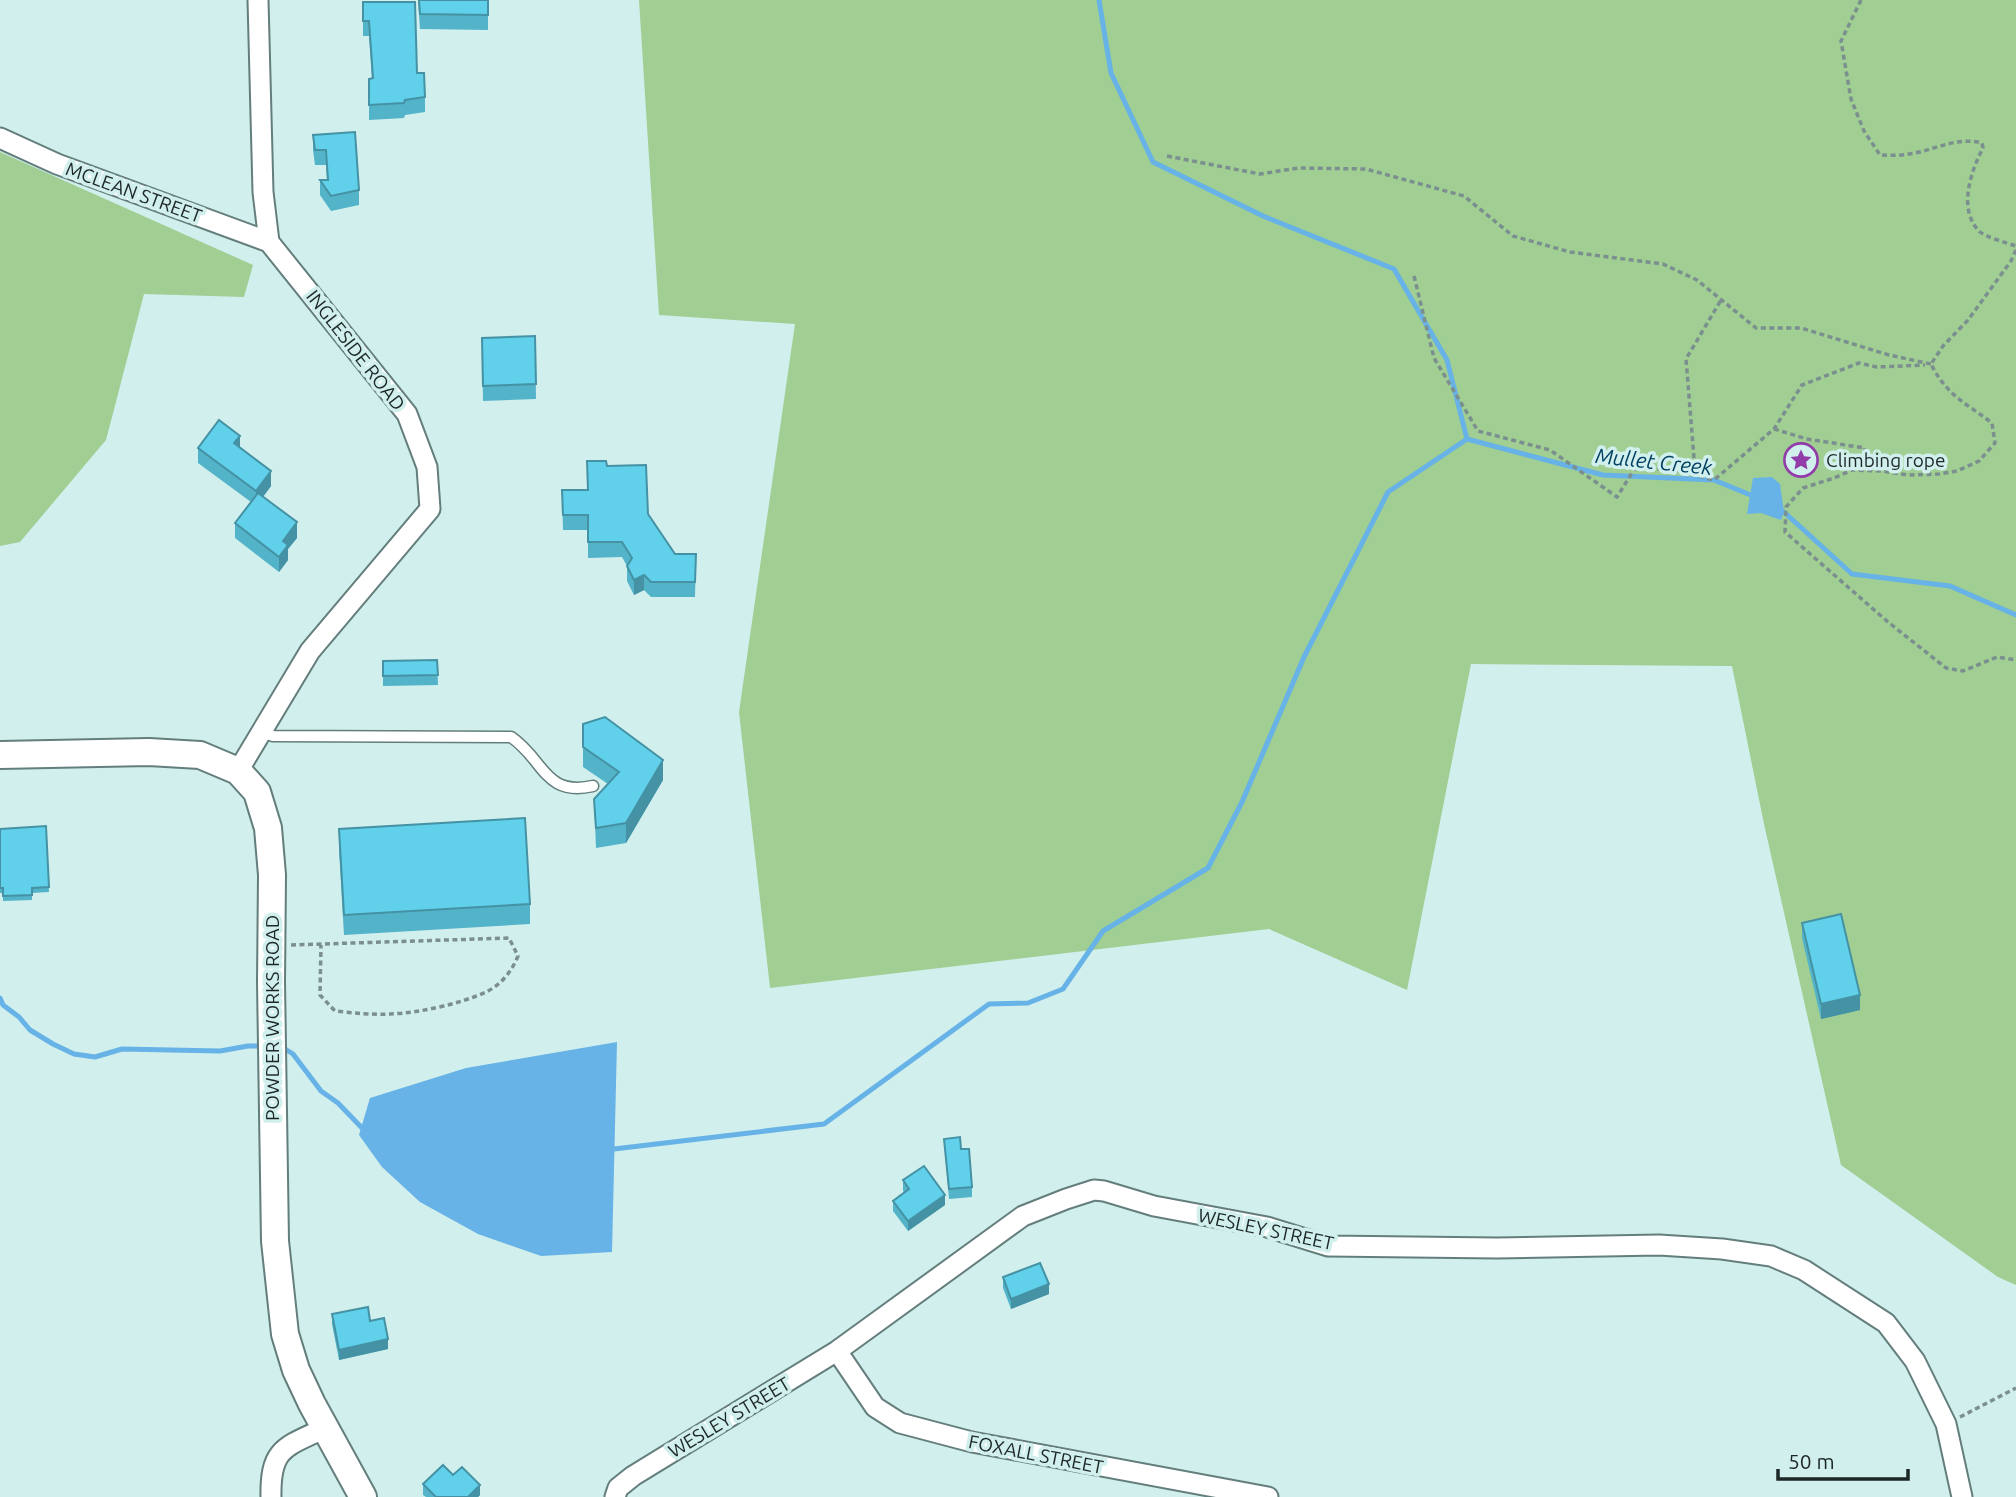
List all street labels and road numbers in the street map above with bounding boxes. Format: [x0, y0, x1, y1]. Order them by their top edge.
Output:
street label: MCLEAN STREET [63, 157, 205, 227]
street label: INGLESIDE ROAD [302, 285, 410, 415]
street label: POWDER WORKS ROAD [261, 915, 283, 1121]
street label: WESLEY STREET [1196, 1204, 1336, 1254]
street label: WESLEY STREET [664, 1372, 794, 1462]
street label: FOXALL STREET [967, 1430, 1106, 1478]

